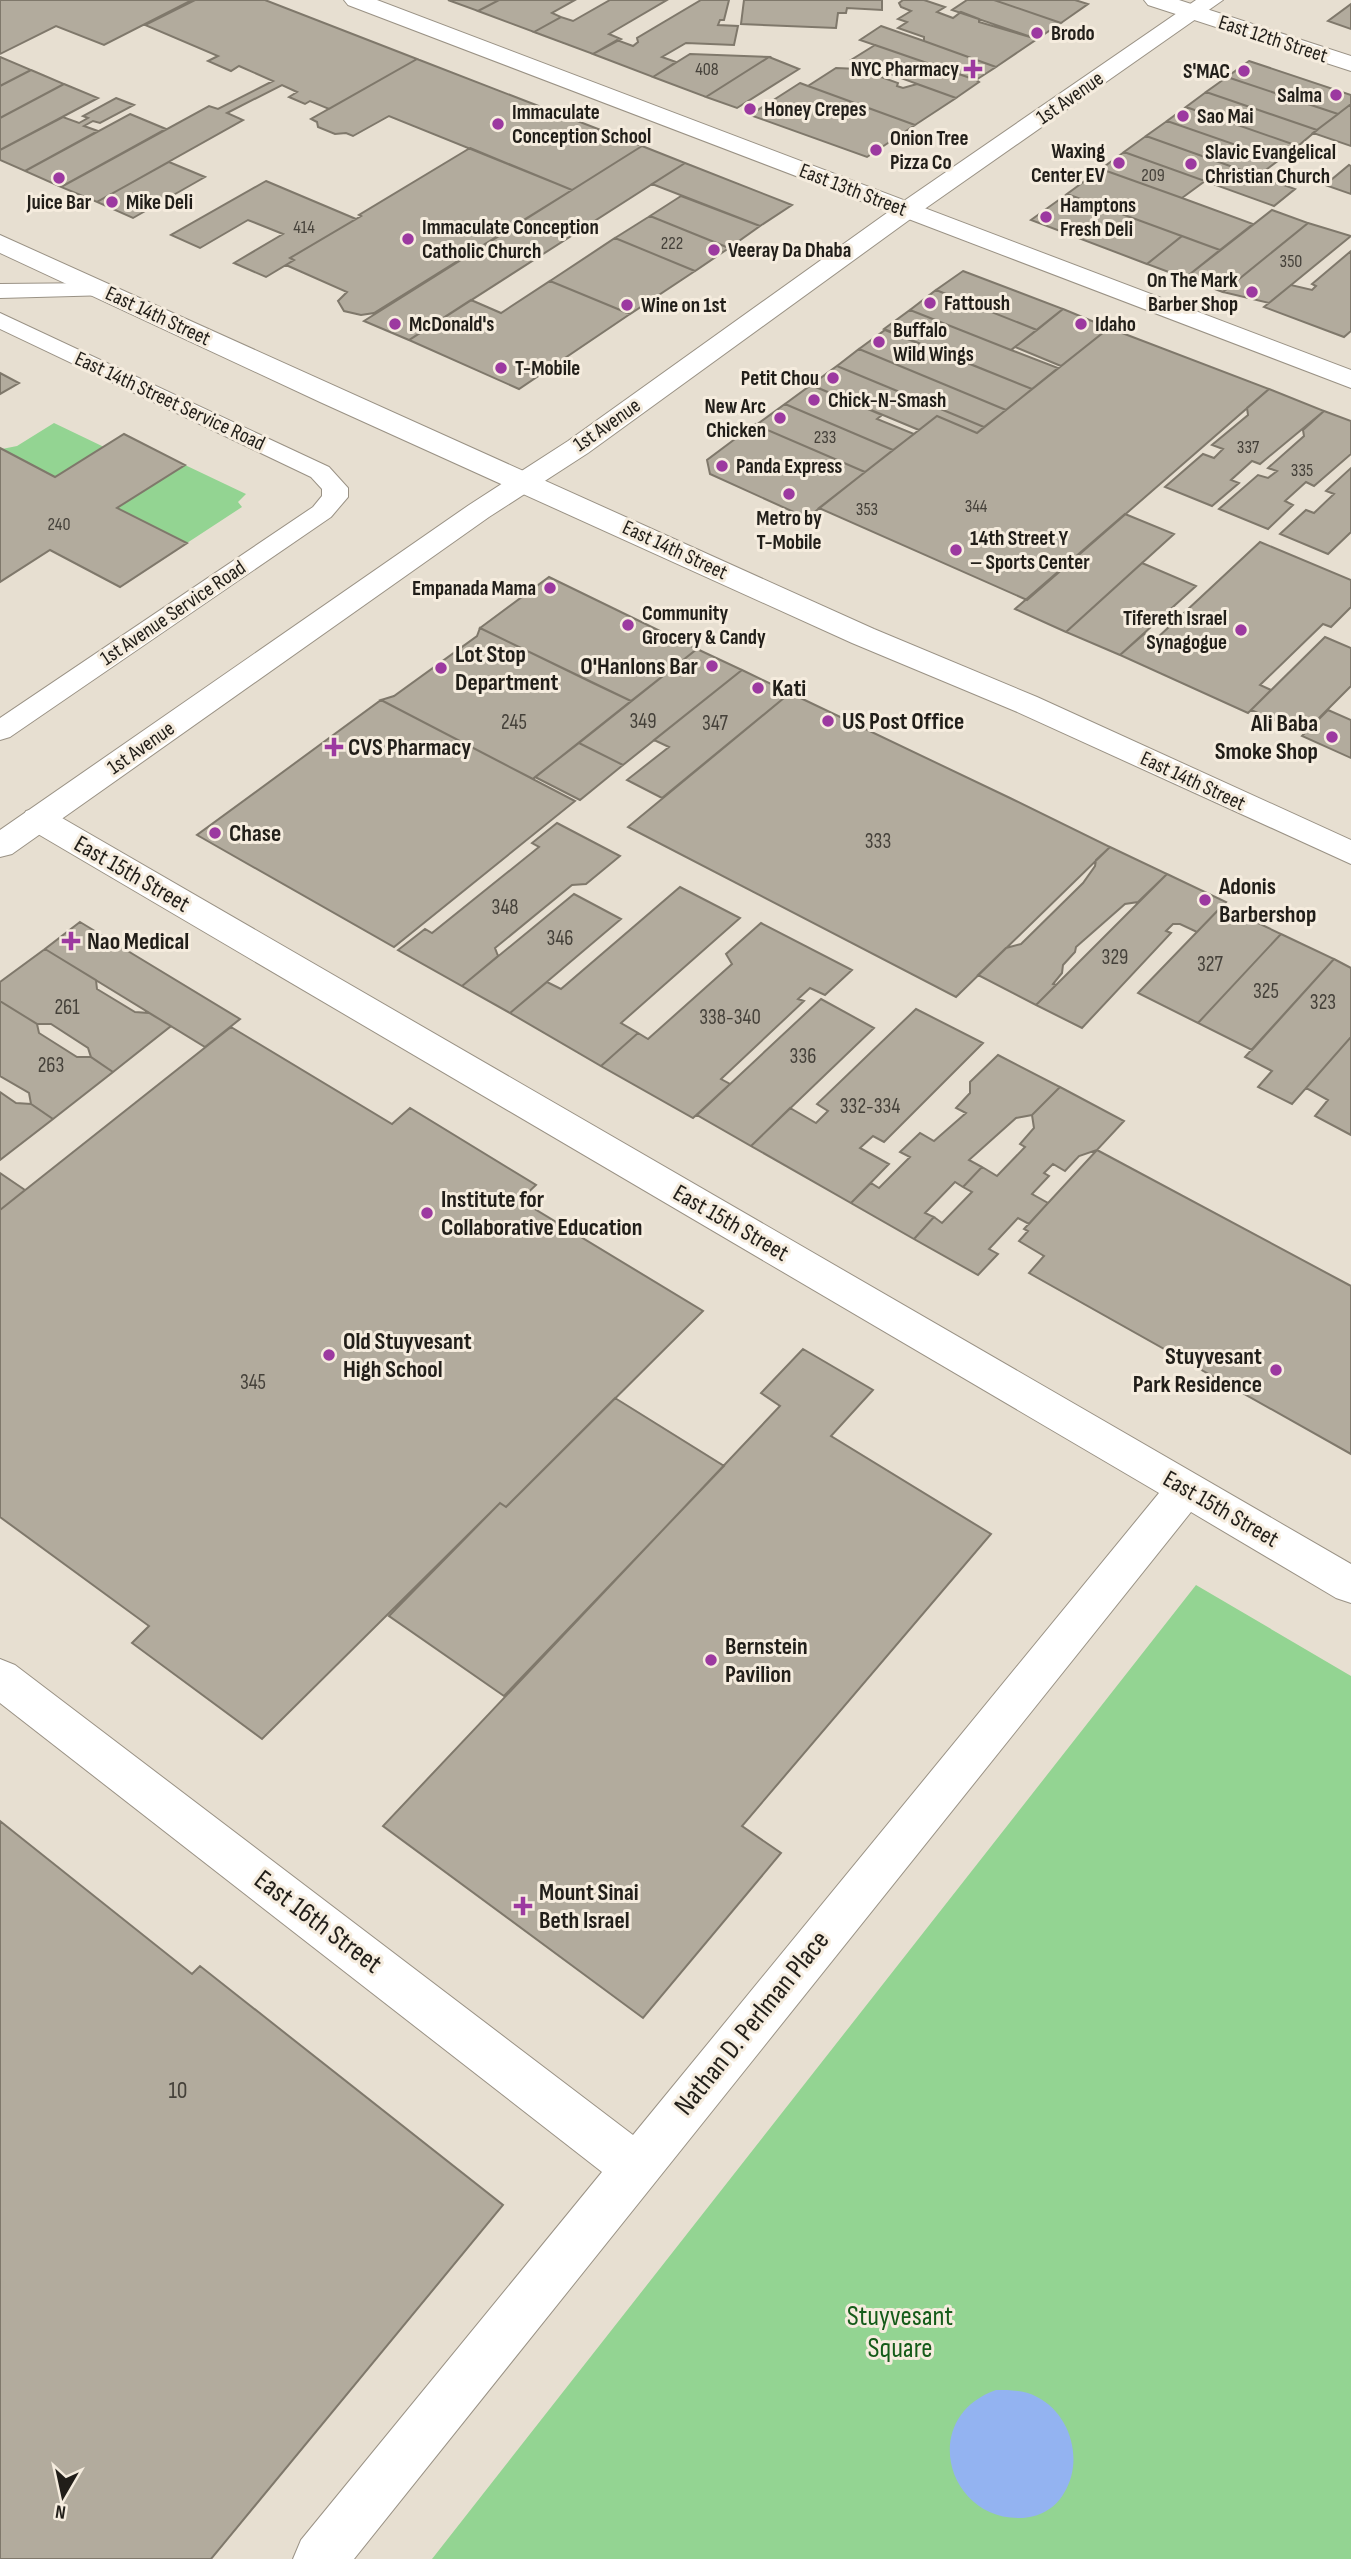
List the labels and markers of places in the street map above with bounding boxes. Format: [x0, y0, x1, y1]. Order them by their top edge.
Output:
place label: Brodo [1051, 21, 1095, 46]
marker: Brodo [1029, 25, 1045, 41]
place label: NYC Pharmacy [851, 57, 959, 82]
place label: S'MAC [1183, 59, 1230, 84]
marker: NYC Pharmacy [965, 61, 981, 77]
marker: S'MAC [1236, 63, 1252, 79]
place label: Salma [1277, 83, 1322, 108]
marker: Salma [1328, 87, 1344, 103]
place label: Honey Crepes [764, 97, 867, 122]
place label: Immaculate Conception School [512, 100, 651, 149]
marker: Honey Crepes [742, 101, 758, 117]
place label: Sao Mai [1197, 104, 1254, 129]
marker: Sao Mai [1175, 108, 1191, 124]
marker: Immaculate Conception School [490, 116, 506, 132]
place label: Onion Tree Pizza Co [890, 126, 968, 175]
place label: Waxing Center EV [1031, 139, 1106, 188]
place label: Slavic Evangelical Christian Church [1205, 140, 1336, 189]
marker: Onion Tree Pizza Co [868, 142, 884, 158]
marker: Waxing Center EV [1111, 155, 1127, 171]
marker: Slavic Evangelical Christian Church [1183, 156, 1199, 172]
marker: Juice Bar [51, 170, 67, 186]
place label: Juice Bar [26, 190, 92, 215]
place label: Mike Deli [126, 190, 193, 215]
place label: Hamptons Fresh Deli [1060, 193, 1136, 242]
marker: Mike Deli [104, 194, 120, 210]
marker: Hamptons Fresh Deli [1038, 209, 1054, 225]
place label: Immaculate Conception Catholic Church [422, 215, 599, 264]
marker: Immaculate Conception Catholic Church [400, 231, 416, 247]
place label: Veeray Da Dhaba [728, 238, 851, 263]
marker: Veeray Da Dhaba [706, 242, 722, 258]
place label: On The Mark Barber Shop [1147, 268, 1238, 317]
marker: On The Mark Barber Shop [1244, 284, 1260, 300]
place label: Fattoush [944, 291, 1010, 316]
place label: Wine on 1st [641, 293, 727, 318]
marker: Fattoush [922, 295, 938, 311]
marker: Wine on 1st [619, 297, 635, 313]
place label: McDonald's [409, 312, 494, 337]
place label: Idaho [1095, 312, 1136, 337]
marker: McDonald's [387, 316, 403, 332]
marker: Idaho [1073, 316, 1089, 332]
place label: Buffalo Wild Wings [893, 318, 974, 367]
marker: Buffalo Wild Wings [871, 334, 887, 350]
place label: T-Mobile [515, 356, 580, 381]
marker: T-Mobile [493, 360, 509, 376]
place label: Petit Chou [741, 366, 819, 391]
marker: Petit Chou [825, 370, 841, 386]
place label: Chick-N-Smash [828, 388, 946, 413]
marker: Chick-N-Smash [806, 392, 822, 408]
place label: New Arc Chicken [705, 394, 766, 443]
marker: New Arc Chicken [772, 410, 788, 426]
place label: Panda Express [736, 454, 842, 479]
marker: Panda Express [714, 458, 730, 474]
marker: Metro by T-Mobile [781, 486, 797, 502]
place label: Metro by T-Mobile [756, 506, 822, 555]
place label: 14th Street Y – Sports Center [970, 526, 1090, 575]
marker: 14th Street Y – Sports Center [948, 542, 964, 558]
place label: Empanada Mama [412, 576, 536, 601]
marker: Empanada Mama [542, 580, 558, 596]
place label: Community Grocery & Candy [642, 601, 766, 650]
place label: Tifereth Israel Synagogue [1123, 606, 1227, 655]
marker: Community Grocery & Candy [620, 617, 636, 633]
marker: Tifereth Israel Synagogue [1233, 622, 1249, 638]
place label: Lot Stop Department [455, 640, 559, 697]
place label: O'Hanlons Bar [580, 652, 699, 681]
marker: O'Hanlons Bar [704, 658, 720, 674]
marker: Lot Stop Department [433, 660, 449, 676]
place label: Kati [772, 674, 806, 703]
marker: Kati [750, 680, 766, 696]
place label: US Post Office [842, 707, 964, 736]
place label: Ali Baba Smoke Shop [1215, 709, 1318, 766]
marker: US Post Office [820, 713, 836, 729]
marker: Ali Baba Smoke Shop [1324, 729, 1340, 745]
place label: CVS Pharmacy [348, 733, 471, 762]
marker: CVS Pharmacy [326, 739, 342, 755]
place label: Chase [229, 819, 281, 848]
marker: Chase [207, 825, 223, 841]
place label: Adonis Barbershop [1218, 872, 1316, 929]
marker: Adonis Barbershop [1197, 892, 1213, 908]
place label: Nao Medical [87, 927, 189, 956]
marker: Nao Medical [61, 931, 81, 951]
place label: Institute for Collaborative Education [441, 1185, 642, 1242]
marker: Institute for Collaborative Education [419, 1205, 435, 1221]
place label: Old Stuyvesant High School [343, 1327, 472, 1384]
place label: Stuyvesant Park Residence [1133, 1342, 1262, 1399]
marker: Old Stuyvesant High School [321, 1347, 337, 1363]
marker: Stuyvesant Park Residence [1268, 1362, 1284, 1378]
place label: Bernstein Pavilion [725, 1632, 808, 1689]
marker: Bernstein Pavilion [703, 1652, 719, 1668]
place label: Mount Sinai Beth Israel [539, 1878, 639, 1935]
marker: Mount Sinai Beth Israel [513, 1896, 533, 1916]

